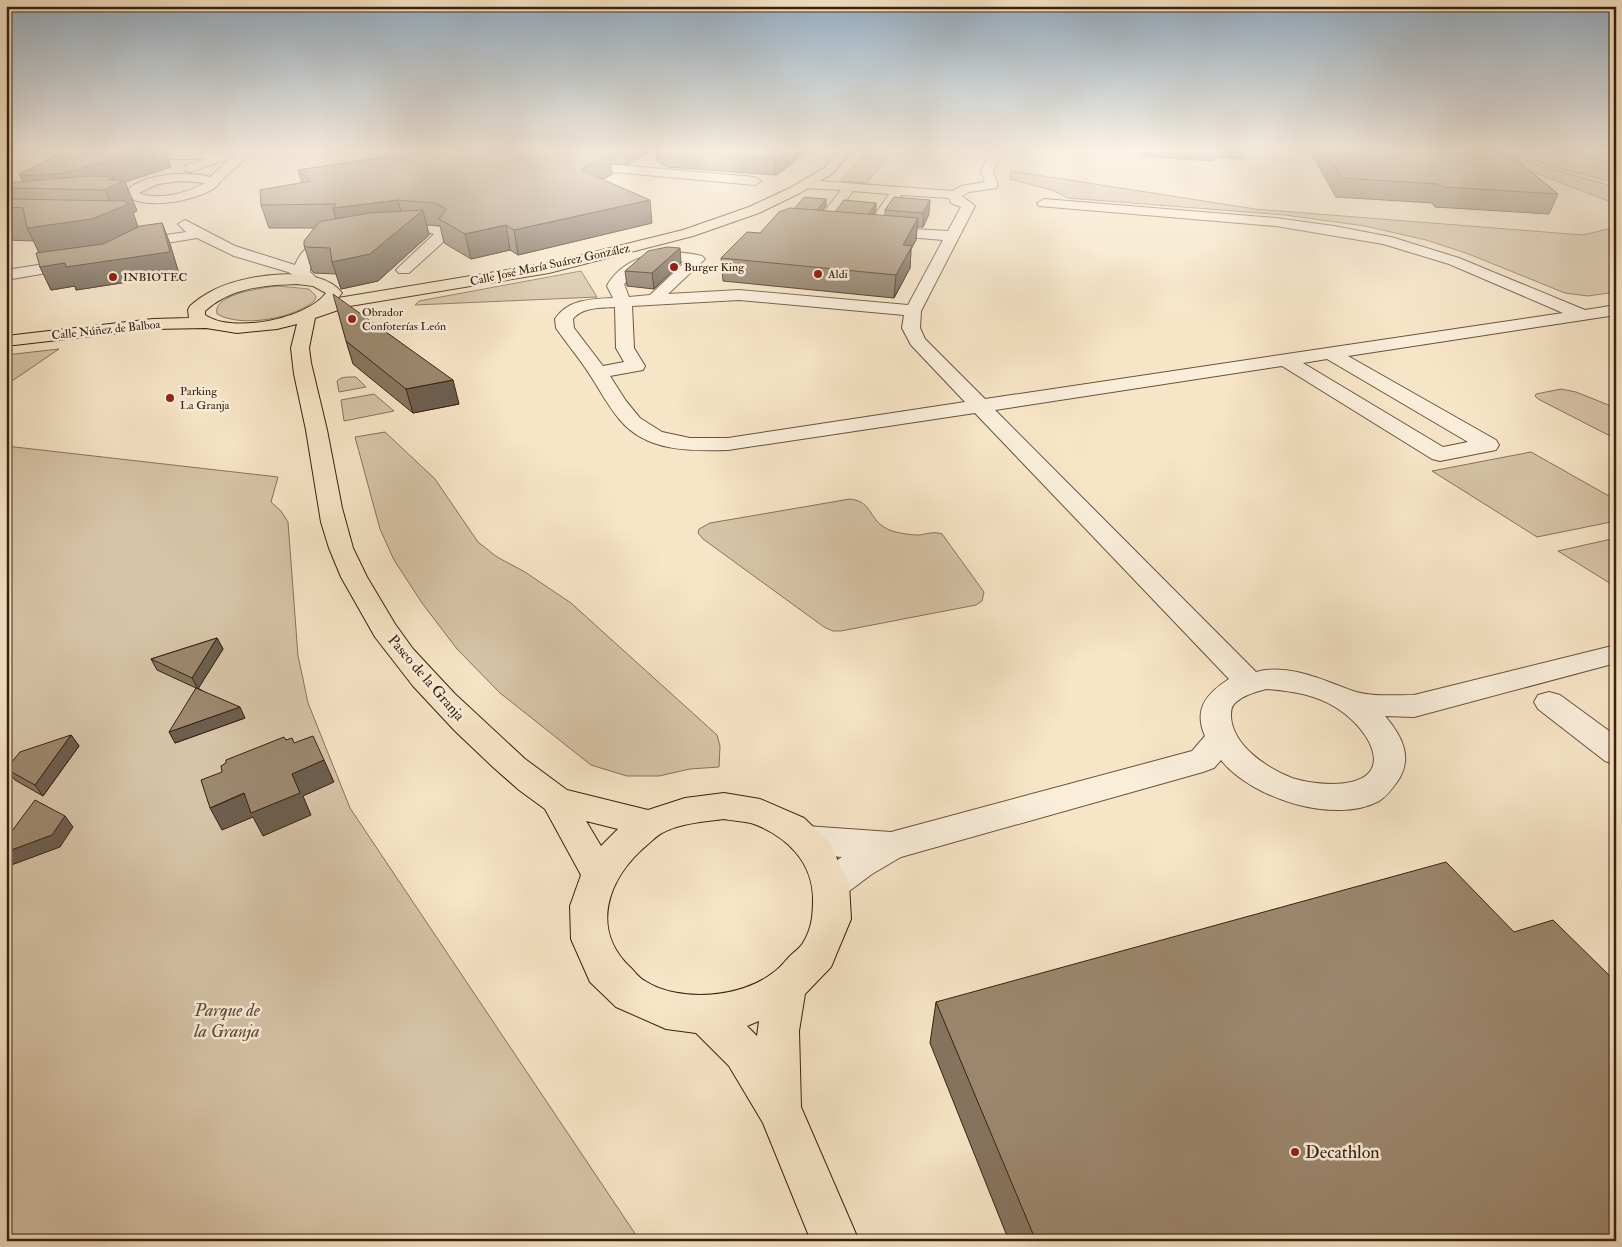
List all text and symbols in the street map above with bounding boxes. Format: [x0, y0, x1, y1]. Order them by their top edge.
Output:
street label: Calle José María Suárez González [469, 241, 632, 289]
place label: Burger King [684, 260, 745, 275]
marker: Burger King [668, 261, 680, 273]
place label: Aldi [827, 267, 848, 282]
marker: Aldi [812, 268, 824, 280]
place label: INBIOTEC [123, 270, 188, 285]
marker: INBIOTEC [107, 271, 119, 283]
place label: Obrador Confoterías León [362, 305, 446, 334]
marker: Obrador Confoterías León [346, 313, 358, 325]
street label: Calle Núñez de Balboa [51, 317, 162, 343]
place label: Parking La Granja [180, 384, 231, 413]
marker: Parking La Granja [164, 392, 176, 404]
street label: Paseo de la Granja [383, 631, 469, 726]
park label: Parque de la Granja [193, 999, 261, 1043]
place label: Decathlon [1305, 1141, 1380, 1164]
marker: Decathlon [1289, 1146, 1301, 1158]

